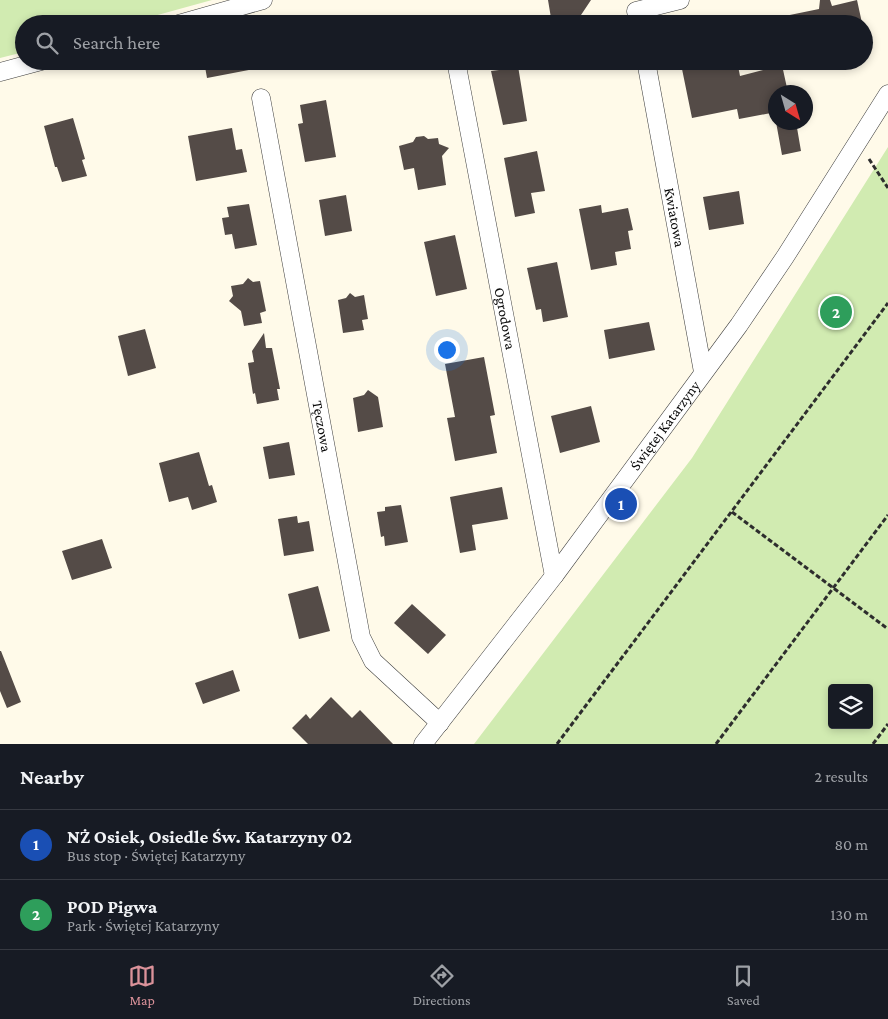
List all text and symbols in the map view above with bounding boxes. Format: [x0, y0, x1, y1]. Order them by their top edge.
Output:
search box [15, 15, 873, 70]
icon: search [33, 29, 61, 57]
text: Search here [73, 32, 160, 53]
north arrow [768, 85, 813, 130]
street label: Kwiatowa [661, 186, 688, 248]
street label: Ogrodowa [491, 286, 519, 351]
pin: 2 [820, 293, 852, 331]
your location [434, 337, 460, 363]
street label: Świętej Katarzyny [627, 378, 704, 473]
street label: Tęczowa [309, 399, 335, 454]
pin: 1 [605, 485, 637, 523]
map controls [828, 684, 873, 729]
button: layers [828, 684, 873, 729]
text: Nearby [20, 765, 84, 789]
text: 2 results [815, 768, 868, 785]
text: NŻ Osiek, Osiedle Św. Katarzyny 02 [67, 826, 352, 847]
text: 1 [33, 836, 39, 853]
text: 80 m [834, 836, 868, 853]
text: Bus stop · Świętej Katarzyny [67, 847, 245, 864]
text: POD Pigwa [67, 896, 157, 917]
text: 2 [32, 906, 40, 923]
text: 130 m [830, 906, 868, 923]
text: Park · Świętej Katarzyny [67, 917, 219, 934]
tab: Map [128, 962, 156, 1008]
tab: Directions [413, 962, 471, 1008]
tab: Saved [727, 962, 760, 1008]

